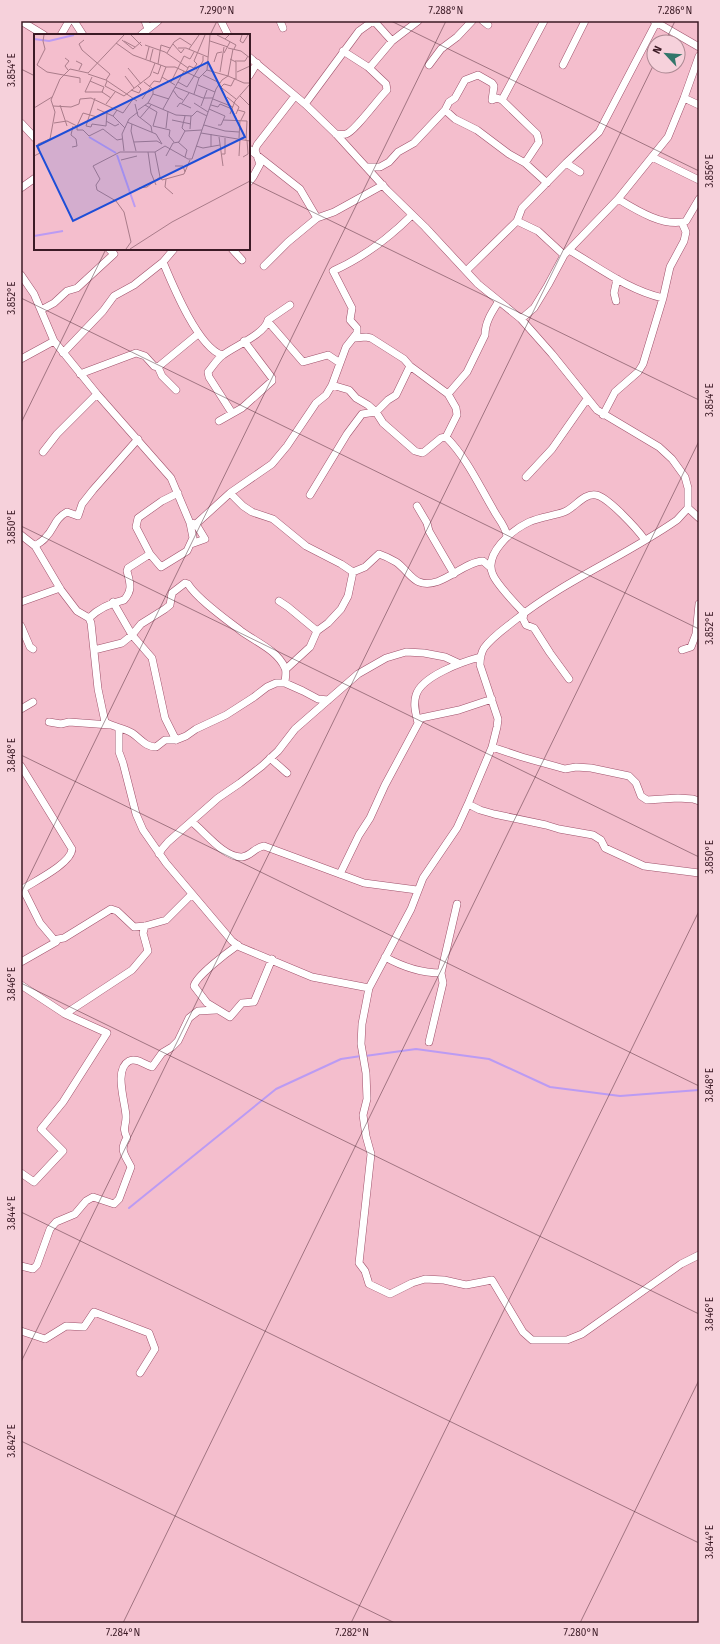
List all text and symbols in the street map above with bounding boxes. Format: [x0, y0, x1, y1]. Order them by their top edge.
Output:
text: 7.290°N [200, 5, 234, 17]
text: 7.288°N [429, 5, 463, 17]
text: 7.286°N [658, 5, 692, 17]
inset map [34, 34, 250, 250]
north arrow [646, 34, 686, 74]
text: N [650, 44, 665, 56]
text: 3.854°E [6, 53, 18, 87]
text: 3.856°E [704, 154, 716, 188]
text: 3.852°E [6, 281, 18, 315]
text: 3.854°E [704, 383, 716, 417]
text: 3.850°E [6, 510, 18, 544]
text: 3.852°E [704, 611, 716, 645]
text: 3.848°E [6, 738, 18, 772]
text: 3.850°E [704, 840, 716, 874]
text: 3.846°E [6, 967, 18, 1001]
text: 3.848°E [704, 1068, 716, 1102]
text: 3.844°E [6, 1196, 18, 1230]
text: 3.846°E [704, 1297, 716, 1331]
text: 3.842°E [6, 1424, 18, 1458]
text: 3.844°E [704, 1525, 716, 1559]
text: 7.284°N [106, 1627, 140, 1639]
text: 7.282°N [335, 1627, 369, 1639]
text: 7.280°N [564, 1627, 598, 1639]

